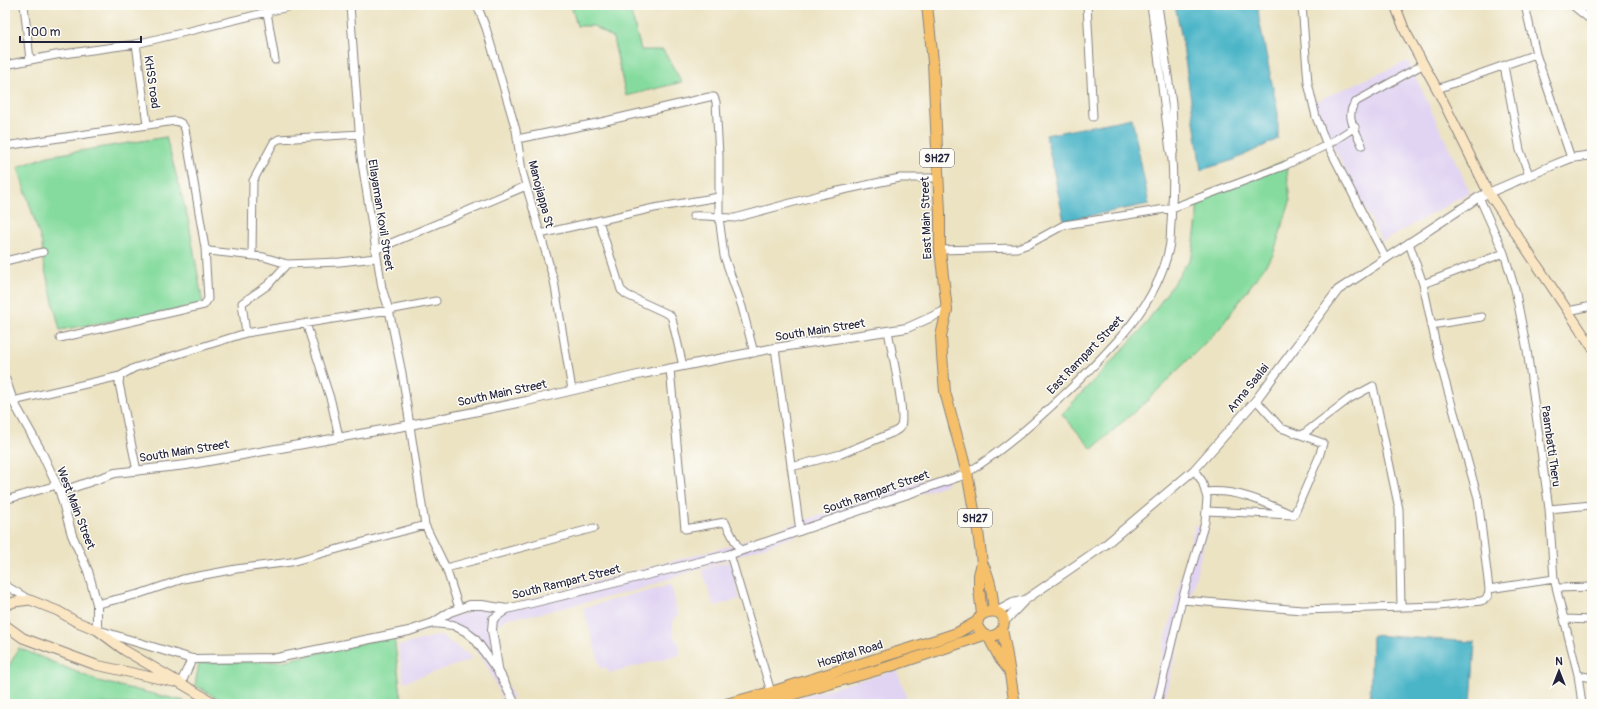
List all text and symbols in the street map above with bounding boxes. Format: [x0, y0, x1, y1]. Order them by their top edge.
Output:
scale bar [20, 18, 141, 44]
text: 100 m [26, 25, 61, 40]
street label: KHSS road [140, 55, 163, 110]
road number: SH27 [920, 149, 954, 167]
street label: Ellayaman Kovil Street [364, 158, 397, 272]
street label: Manojiappa St [524, 159, 557, 230]
street label: East Main Street [918, 176, 935, 260]
street label: East Rampart Street [1044, 313, 1127, 398]
street label: South Main Street [774, 316, 866, 345]
street label: Anna Saalai [1224, 361, 1273, 416]
street label: South Main Street [456, 377, 548, 410]
street label: Paambatti Theru [1537, 404, 1564, 488]
street label: South Main Street [138, 437, 230, 466]
street label: West Main Street [53, 465, 98, 552]
street label: South Rampart Street [821, 467, 931, 518]
road number: SH27 [958, 509, 992, 527]
street label: South Rampart Street [510, 562, 622, 603]
street label: Hospital Road [815, 637, 885, 672]
north arrow [1539, 651, 1579, 691]
text: N [1555, 655, 1563, 668]

